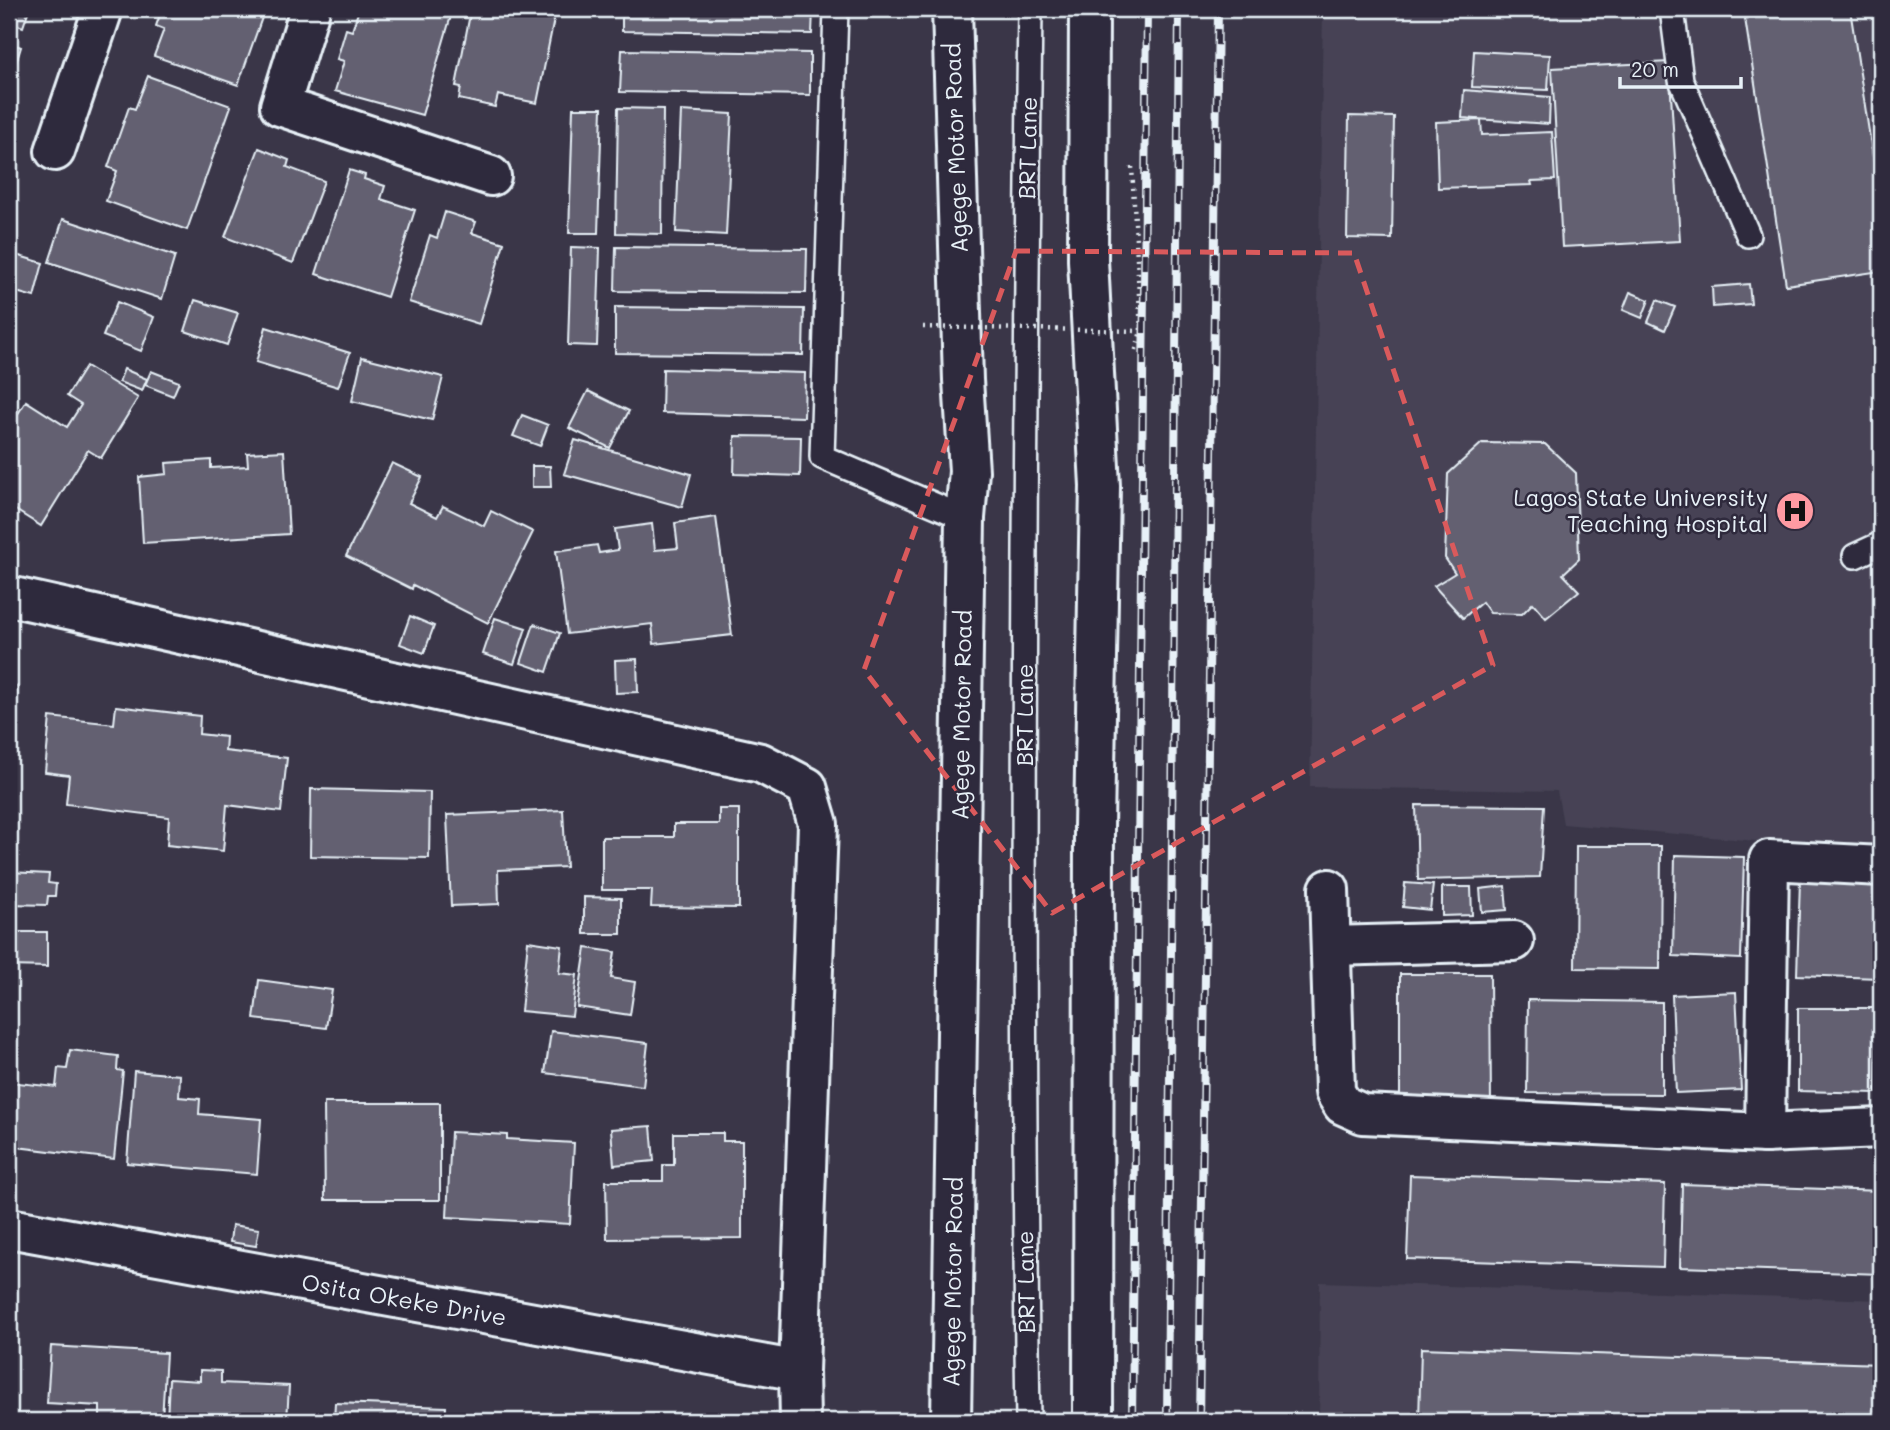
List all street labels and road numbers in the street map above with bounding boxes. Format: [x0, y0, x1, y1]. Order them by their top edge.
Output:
street label: Agege Motor Road [936, 42, 974, 254]
street label: BRT Lane [1011, 96, 1043, 200]
street label: Agege Motor Road [944, 610, 978, 820]
street label: BRT Lane [1009, 664, 1039, 766]
street label: Agege Motor Road [935, 1177, 969, 1387]
street label: BRT Lane [1009, 1230, 1041, 1334]
street label: Osita Okeke Drive [299, 1266, 509, 1332]

